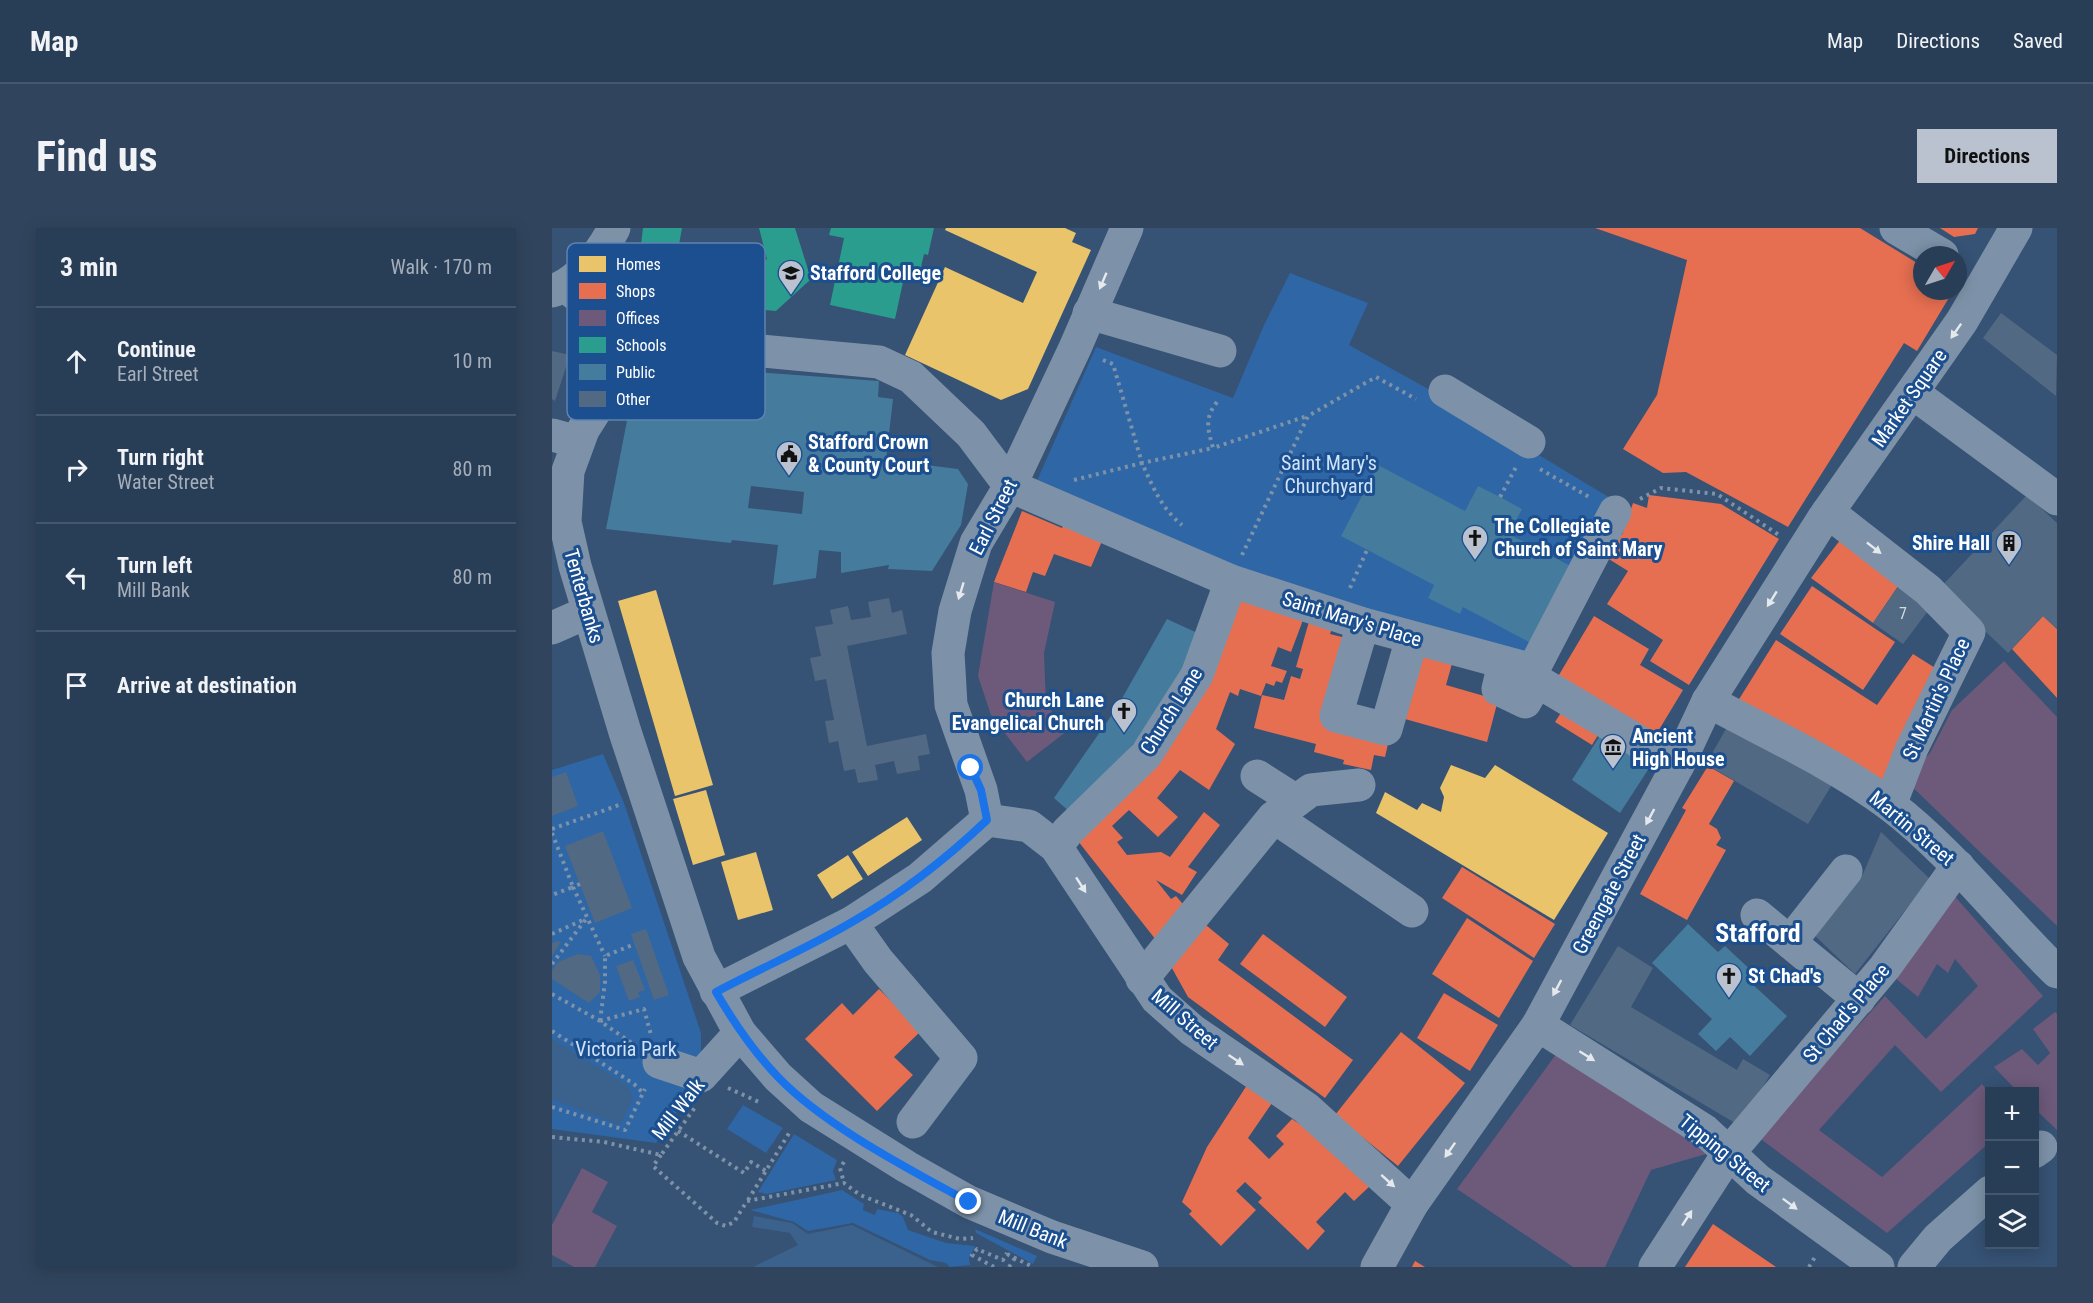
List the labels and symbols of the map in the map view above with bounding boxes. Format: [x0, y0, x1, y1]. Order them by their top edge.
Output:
legend [567, 243, 765, 420]
north arrow [1913, 246, 1967, 300]
text: Homes [616, 255, 661, 274]
school or university icon: Stafford College [776, 258, 806, 296]
place label: Stafford College [810, 261, 941, 285]
one-way arrow [1098, 273, 1108, 291]
text: Shops [616, 282, 655, 301]
text: Offices [616, 309, 660, 328]
one-way arrow [1951, 323, 1962, 339]
text: Schools [616, 336, 666, 355]
street label: Market Square [1866, 344, 1952, 452]
text: Public [616, 363, 655, 382]
text: Other [616, 390, 651, 409]
place label: Stafford Crown & County Court [808, 430, 929, 477]
public building icon: Stafford Crown & County Court [774, 439, 804, 477]
park label: Saint Mary's Churchyard [1281, 451, 1377, 498]
street label: Earl Street [964, 475, 1022, 559]
place label: The Collegiate Church of Saint Mary [1494, 514, 1663, 561]
church icon: The Collegiate Church of Saint Mary [1460, 523, 1490, 561]
building icon: Shire Hall [1994, 528, 2024, 566]
place label: Shire Hall [1912, 531, 1990, 555]
one-way arrow [1866, 542, 1882, 554]
street label: Tenterbanks [559, 546, 609, 646]
one-way arrow [955, 582, 965, 600]
street label: Saint Mary's Place [1279, 586, 1425, 652]
one-way arrow [1766, 591, 1777, 608]
house number: 7 [1899, 604, 1907, 623]
street label: St Martin's Place [1897, 634, 1975, 764]
street label: Church Lane [1135, 663, 1207, 759]
place label: Church Lane Evangelical Church [952, 688, 1104, 735]
church icon: Church Lane Evangelical Church [1109, 696, 1139, 734]
place label: Ancient High House [1632, 724, 1725, 771]
museum icon: Ancient High House [1598, 732, 1628, 770]
route start [957, 754, 983, 780]
street label: Martin Street [1865, 786, 1959, 870]
one-way arrow [1645, 808, 1655, 825]
street label: Greengate Street [1567, 830, 1651, 958]
one-way arrow [1075, 877, 1086, 893]
district label: Stafford [1715, 918, 1801, 948]
street label: St Chad's Place [1798, 959, 1894, 1067]
church icon: St Chad's [1714, 961, 1744, 999]
place label: St Chad's [1748, 964, 1822, 988]
one-way arrow [1552, 980, 1562, 997]
street label: Mill Street [1147, 984, 1223, 1054]
park label: Victoria Park [575, 1037, 677, 1061]
one-way arrow [1579, 1051, 1595, 1062]
one-way arrow [1227, 1054, 1243, 1066]
street label: Mill Walk [647, 1073, 709, 1145]
street label: Tipping Street [1675, 1109, 1775, 1197]
one-way arrow [1444, 1142, 1456, 1158]
one-way arrow [1380, 1174, 1395, 1188]
route end [955, 1188, 981, 1214]
one-way arrow [1781, 1198, 1797, 1210]
street label: Mill Bank [995, 1204, 1071, 1254]
one-way arrow [1681, 1210, 1692, 1226]

